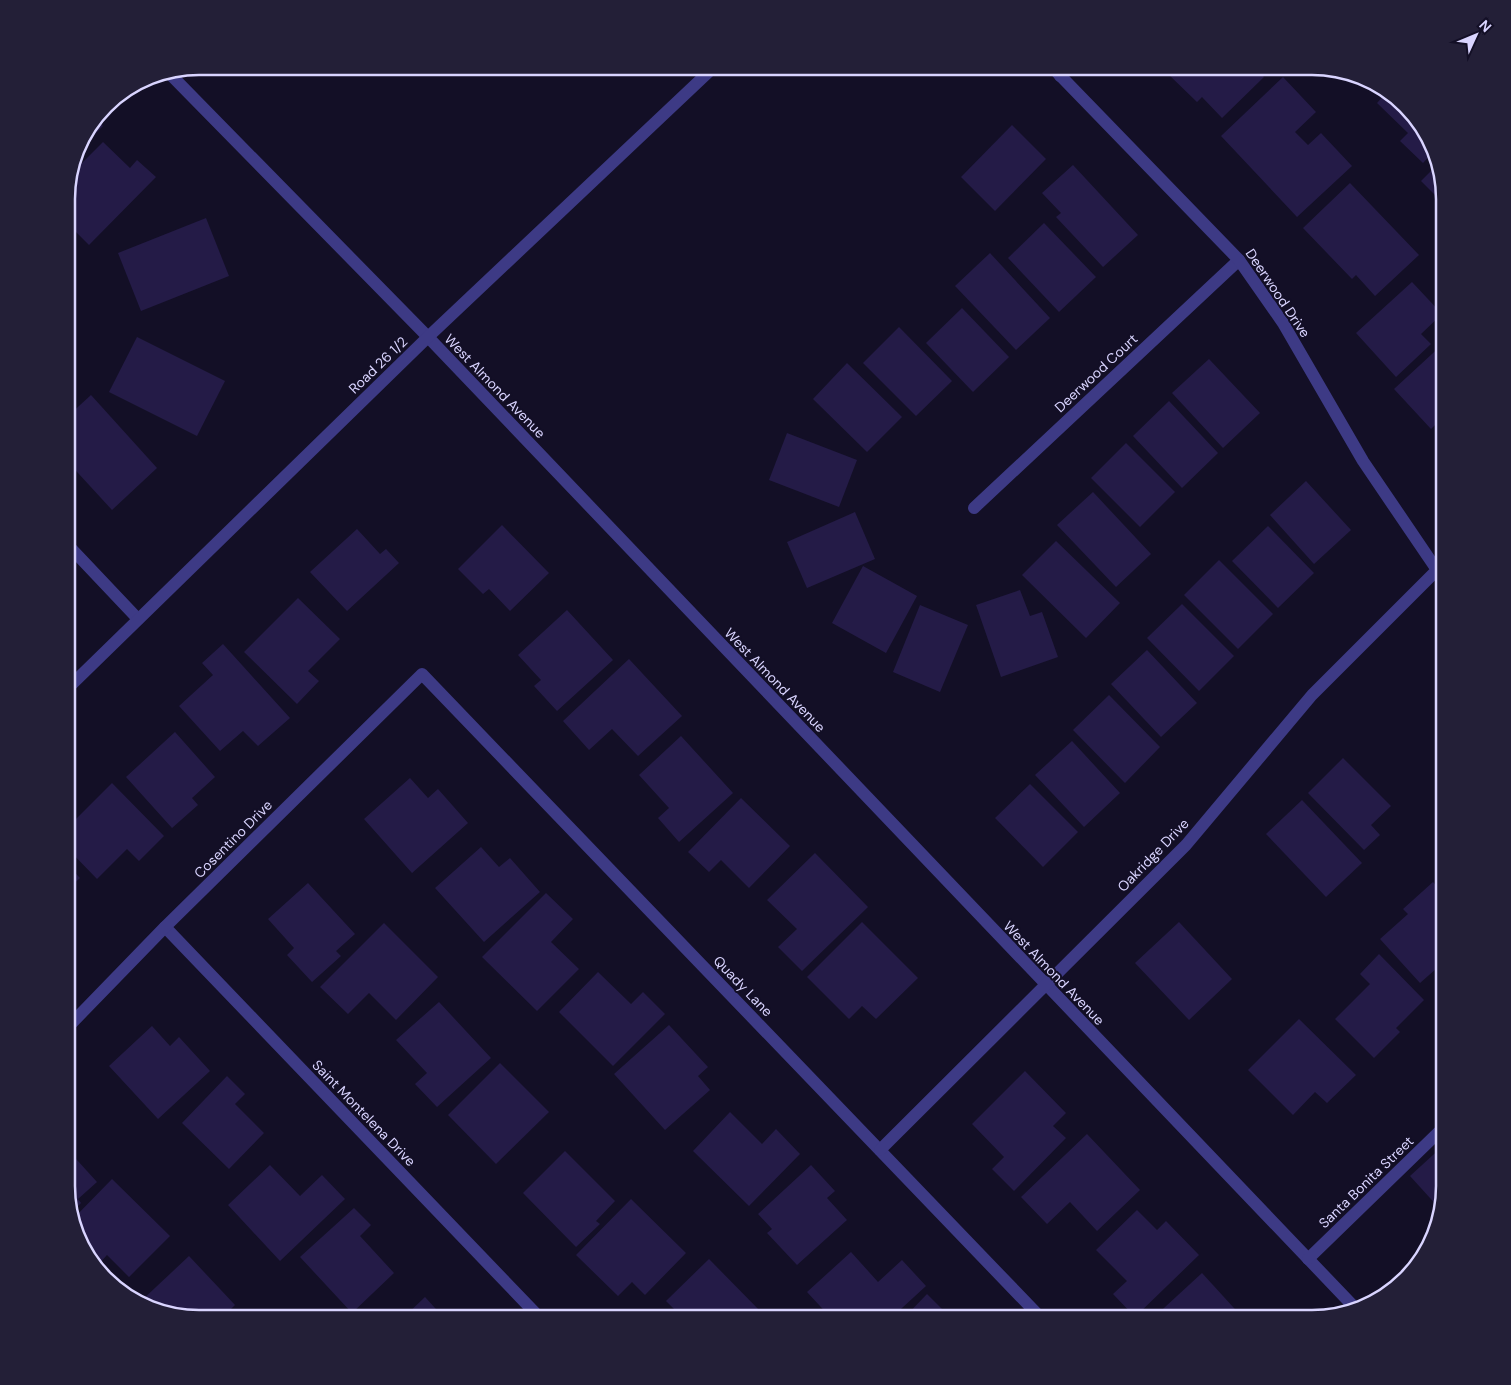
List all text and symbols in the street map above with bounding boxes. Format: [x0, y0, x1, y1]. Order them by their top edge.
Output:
north arrow [1451, 10, 1501, 60]
text: N [1475, 16, 1495, 36]
street label: Deerwood Drive [1242, 245, 1314, 341]
street label: West Almond Avenue [441, 330, 549, 442]
street label: Deerwood Court [1051, 330, 1141, 416]
street label: Road 26 1/2 [345, 333, 411, 397]
street label: West Almond Avenue [721, 624, 829, 736]
street label: Cosentino Drive [190, 796, 276, 882]
street label: Oakridge Drive [1113, 814, 1193, 895]
street label: West Almond Avenue [1000, 917, 1108, 1029]
street label: Quady Lane [710, 952, 777, 1020]
street label: Saint Montelena Drive [308, 1056, 420, 1170]
street label: Santa Bonita Street [1315, 1132, 1417, 1232]

